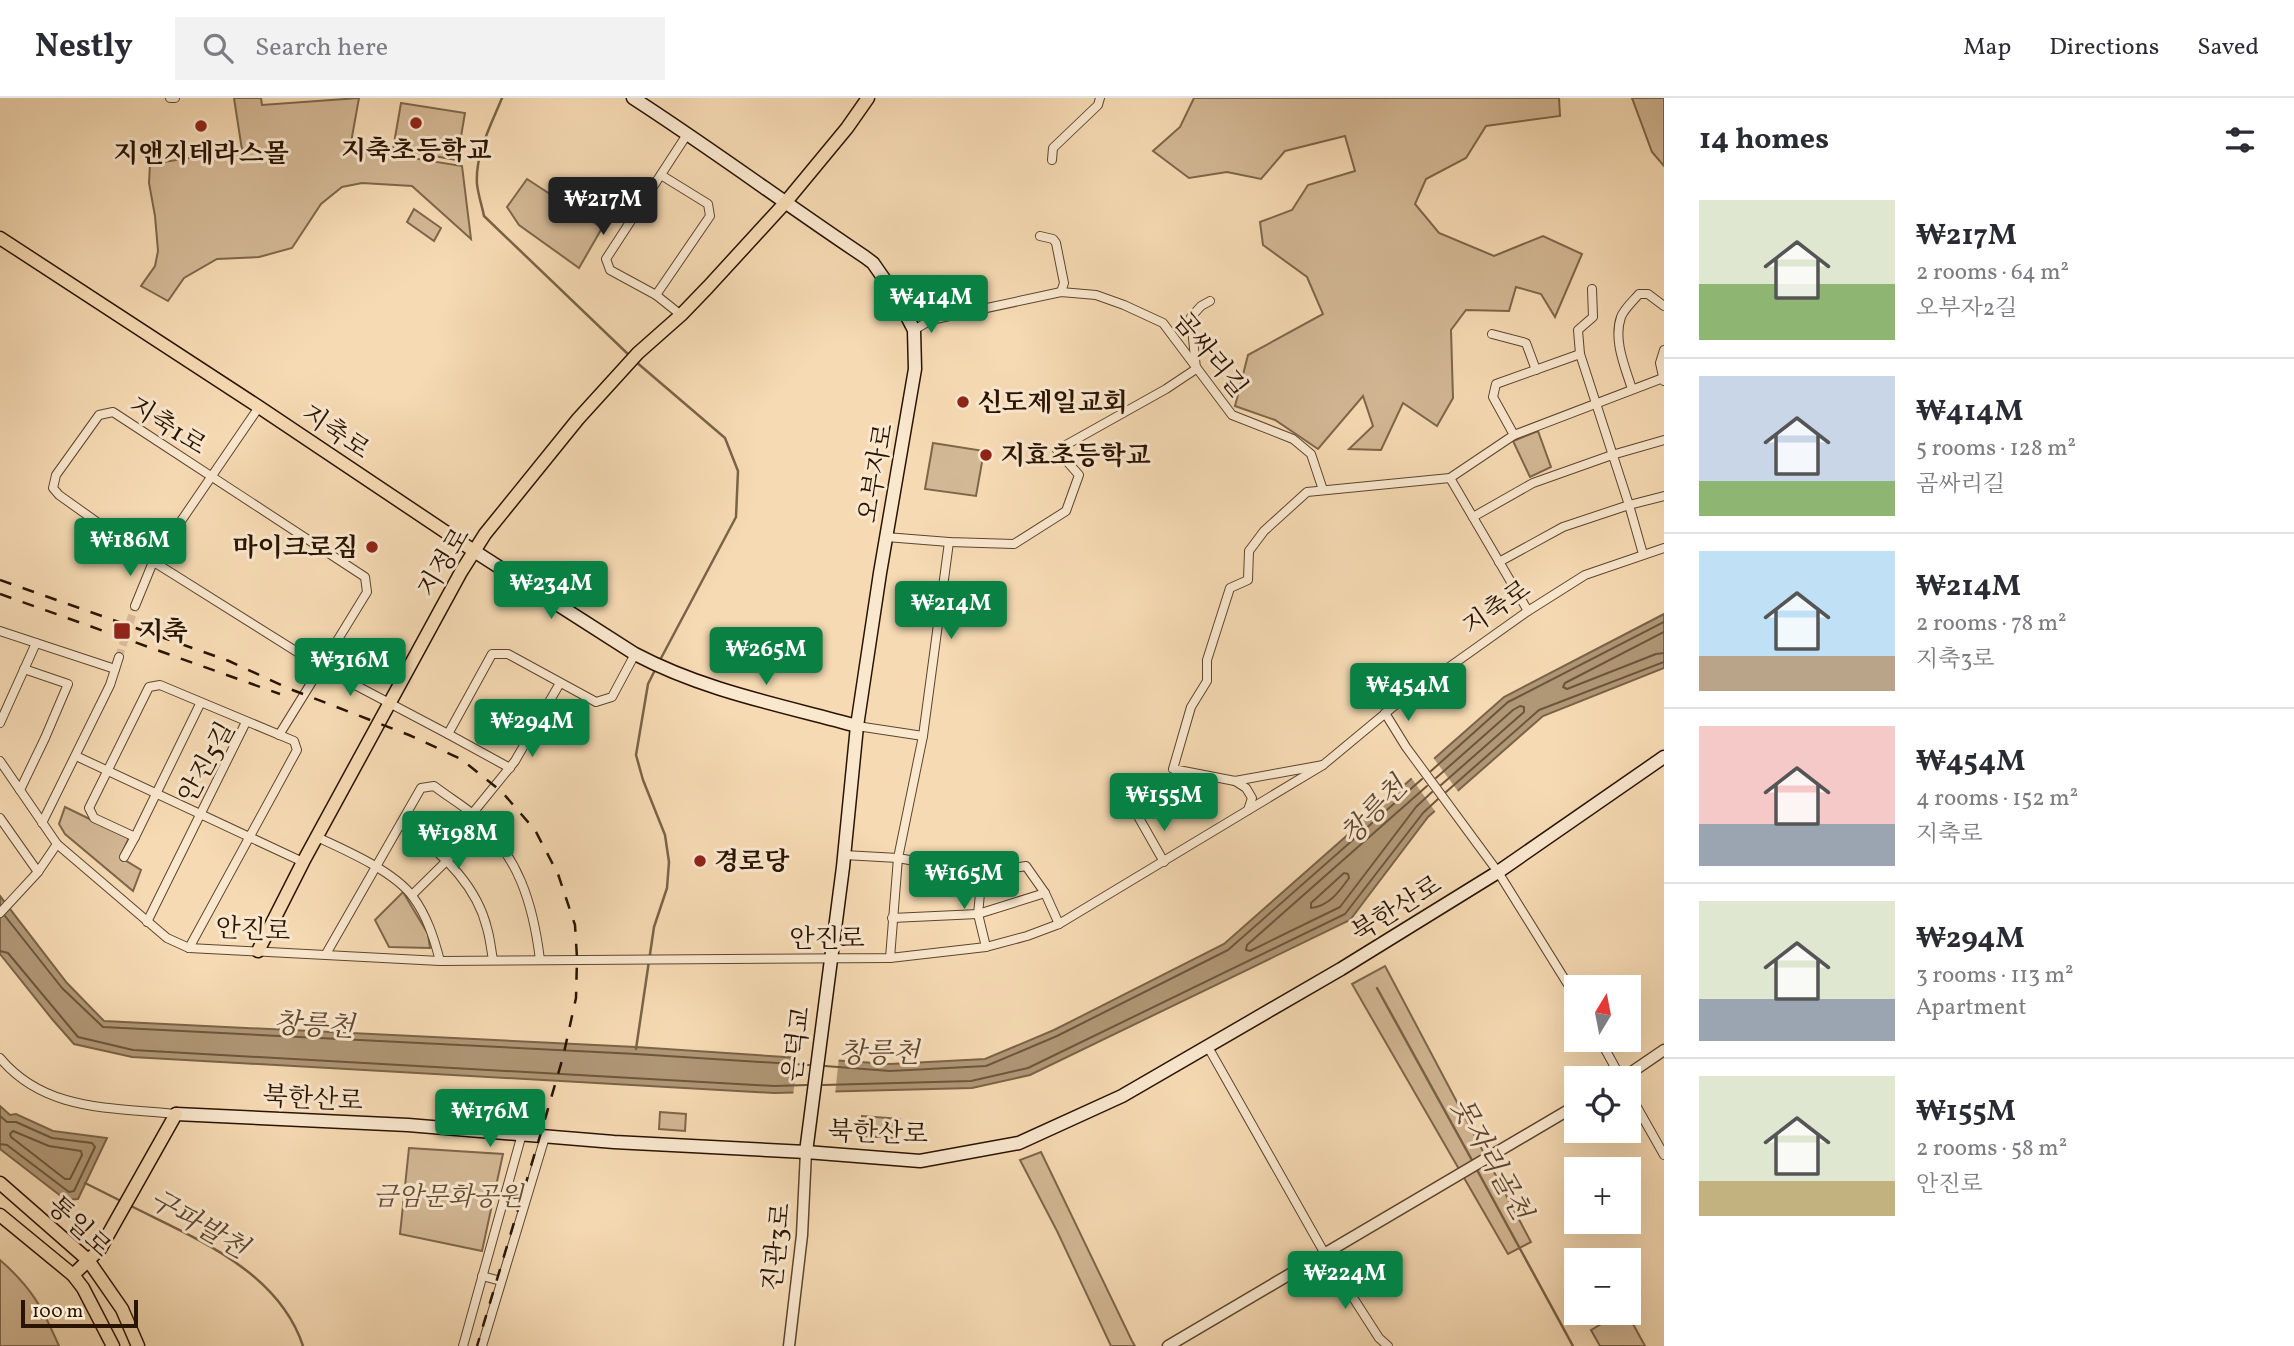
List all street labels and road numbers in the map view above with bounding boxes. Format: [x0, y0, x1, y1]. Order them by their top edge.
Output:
street label: 곰싸리길 [1164, 305, 1255, 406]
street label: 지축1로 [121, 389, 213, 465]
street label: 지축로 [294, 397, 376, 469]
street label: 오부자로 [851, 421, 903, 526]
street label: 지정로 [410, 521, 480, 605]
street label: 지축로 [1456, 572, 1538, 645]
street label: 안진5길 [171, 716, 245, 810]
street label: 북한산로 [1345, 868, 1449, 952]
street label: 안진로 [214, 911, 291, 951]
street label: 안진로 [789, 922, 865, 958]
street label: 은덕교 [776, 1005, 820, 1084]
street label: 북한산로 [262, 1079, 364, 1121]
street label: 북한산로 [827, 1114, 929, 1154]
street label: 통일로 [39, 1189, 118, 1266]
street label: 진관3로 [755, 1201, 801, 1293]

